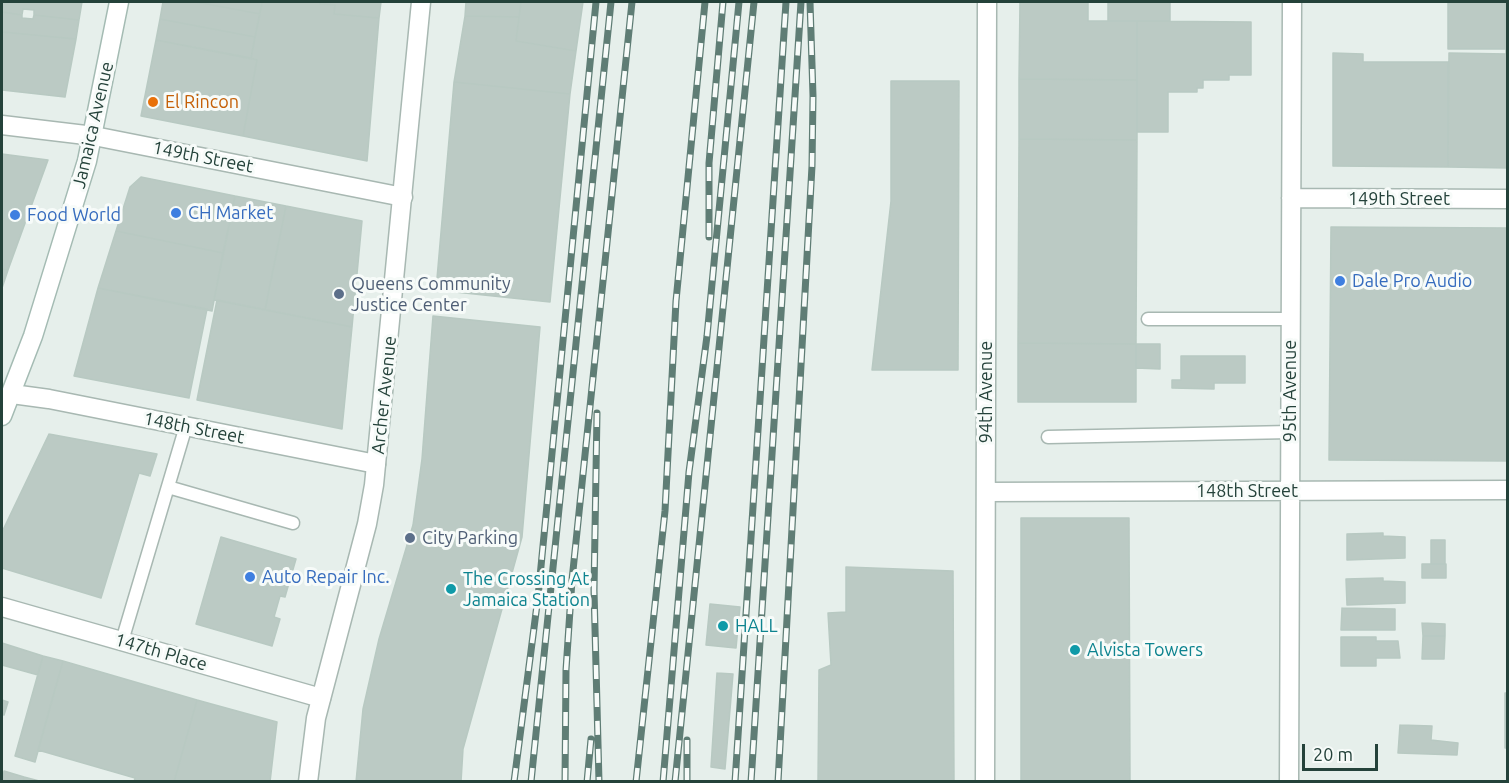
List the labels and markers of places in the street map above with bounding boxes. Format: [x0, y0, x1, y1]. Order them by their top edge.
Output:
place label: El Rincon [165, 91, 239, 113]
marker: El Rincon [146, 95, 160, 109]
place label: CH Market [188, 202, 273, 224]
place label: Food World [27, 204, 121, 226]
marker: CH Market [169, 206, 183, 220]
marker: Food World [8, 208, 22, 222]
place label: Dale Pro Audio [1352, 270, 1472, 292]
place label: Queens Community Justice Center [351, 273, 511, 316]
marker: Dale Pro Audio [1333, 274, 1347, 288]
marker: Queens Community Justice Center [332, 287, 346, 301]
place label: City Parking [422, 527, 518, 549]
marker: City Parking [403, 531, 417, 545]
place label: Auto Repair Inc. [262, 566, 390, 588]
place label: The Crossing At Jamaica Station [463, 568, 590, 610]
marker: Auto Repair Inc. [243, 570, 257, 584]
marker: The Crossing At Jamaica Station [444, 582, 458, 596]
place label: HALL [735, 615, 778, 637]
marker: HALL [716, 619, 730, 633]
place label: Alvista Towers [1087, 639, 1203, 661]
marker: Alvista Towers [1068, 643, 1082, 657]

